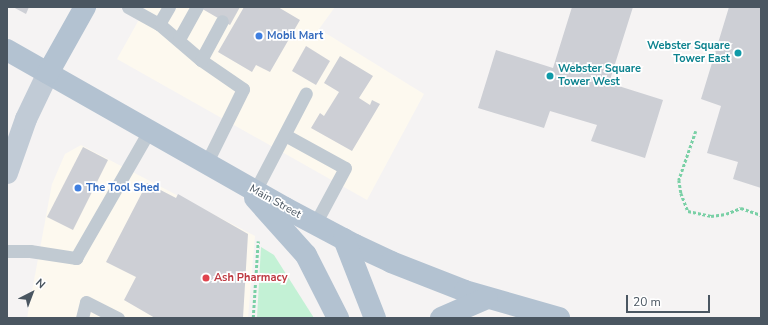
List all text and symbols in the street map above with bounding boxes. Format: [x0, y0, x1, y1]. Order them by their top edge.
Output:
place label: Mobil Mart [267, 29, 323, 43]
marker: Mobil Mart [254, 31, 264, 41]
place label: Webster Square Tower East [647, 40, 730, 66]
marker: Webster Square Tower East [733, 48, 743, 58]
place label: Webster Square Tower West [558, 63, 641, 89]
marker: Webster Square Tower West [545, 71, 555, 81]
place label: The Tool Shed [86, 181, 159, 195]
street label: Main Street [247, 182, 303, 222]
marker: The Tool Shed [73, 183, 83, 193]
place label: Ash Pharmacy [214, 271, 288, 285]
north arrow [12, 273, 52, 313]
marker: Ash Pharmacy [201, 273, 211, 283]
text: N [32, 275, 48, 292]
scale bar [628, 287, 712, 313]
text: 20 m [633, 294, 661, 310]

